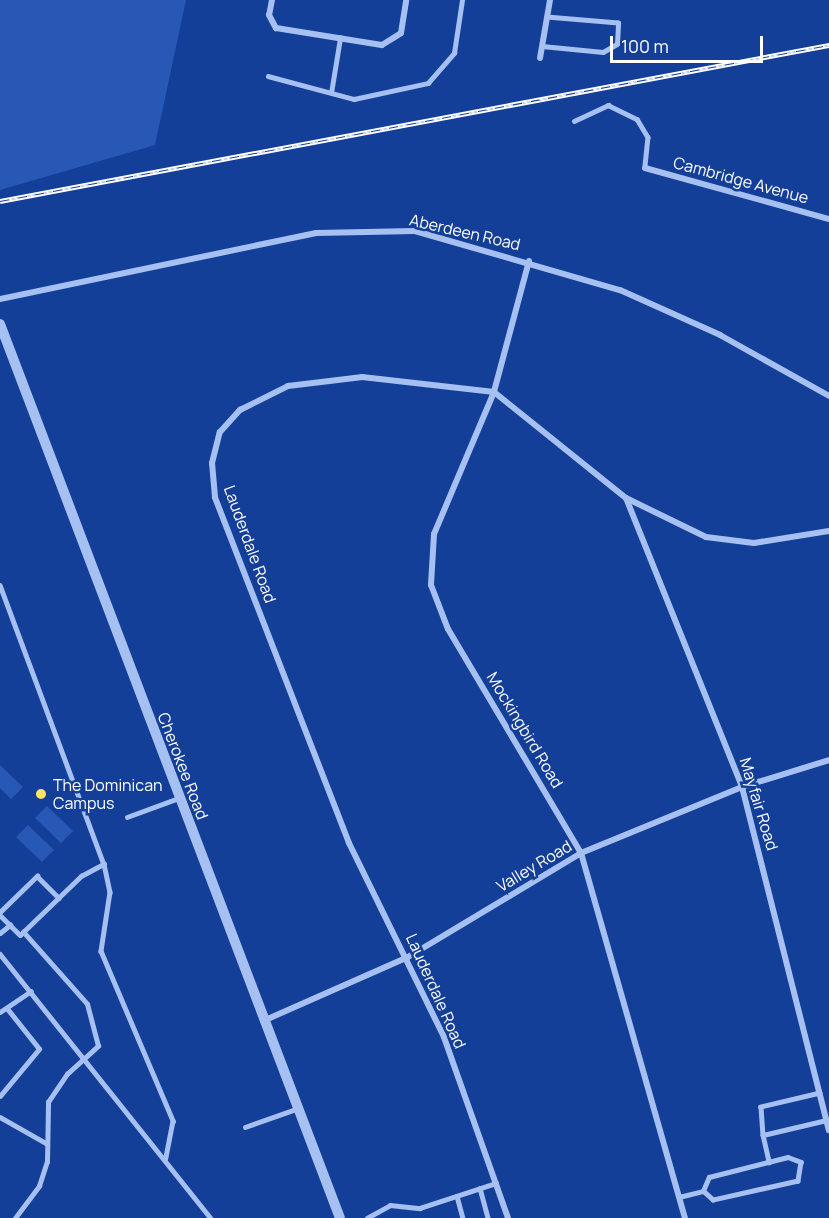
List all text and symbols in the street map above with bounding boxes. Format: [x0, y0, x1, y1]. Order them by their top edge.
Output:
scale bar [613, 24, 766, 62]
text: 100 m [621, 34, 669, 58]
street label: Cambridge Avenue [671, 153, 811, 207]
street label: Aberdeen Road [408, 210, 522, 254]
street label: Lauderdale Road [220, 483, 280, 605]
street label: Mockingbird Road [483, 669, 567, 791]
street label: Cherokee Road [154, 710, 212, 822]
street label: Mayfair Road [736, 755, 782, 853]
place label: The Dominican Campus [53, 775, 163, 813]
marker: The Dominican Campus [34, 787, 48, 801]
street label: Valley Road [493, 836, 575, 896]
street label: Lauderdale Road [402, 931, 470, 1051]

